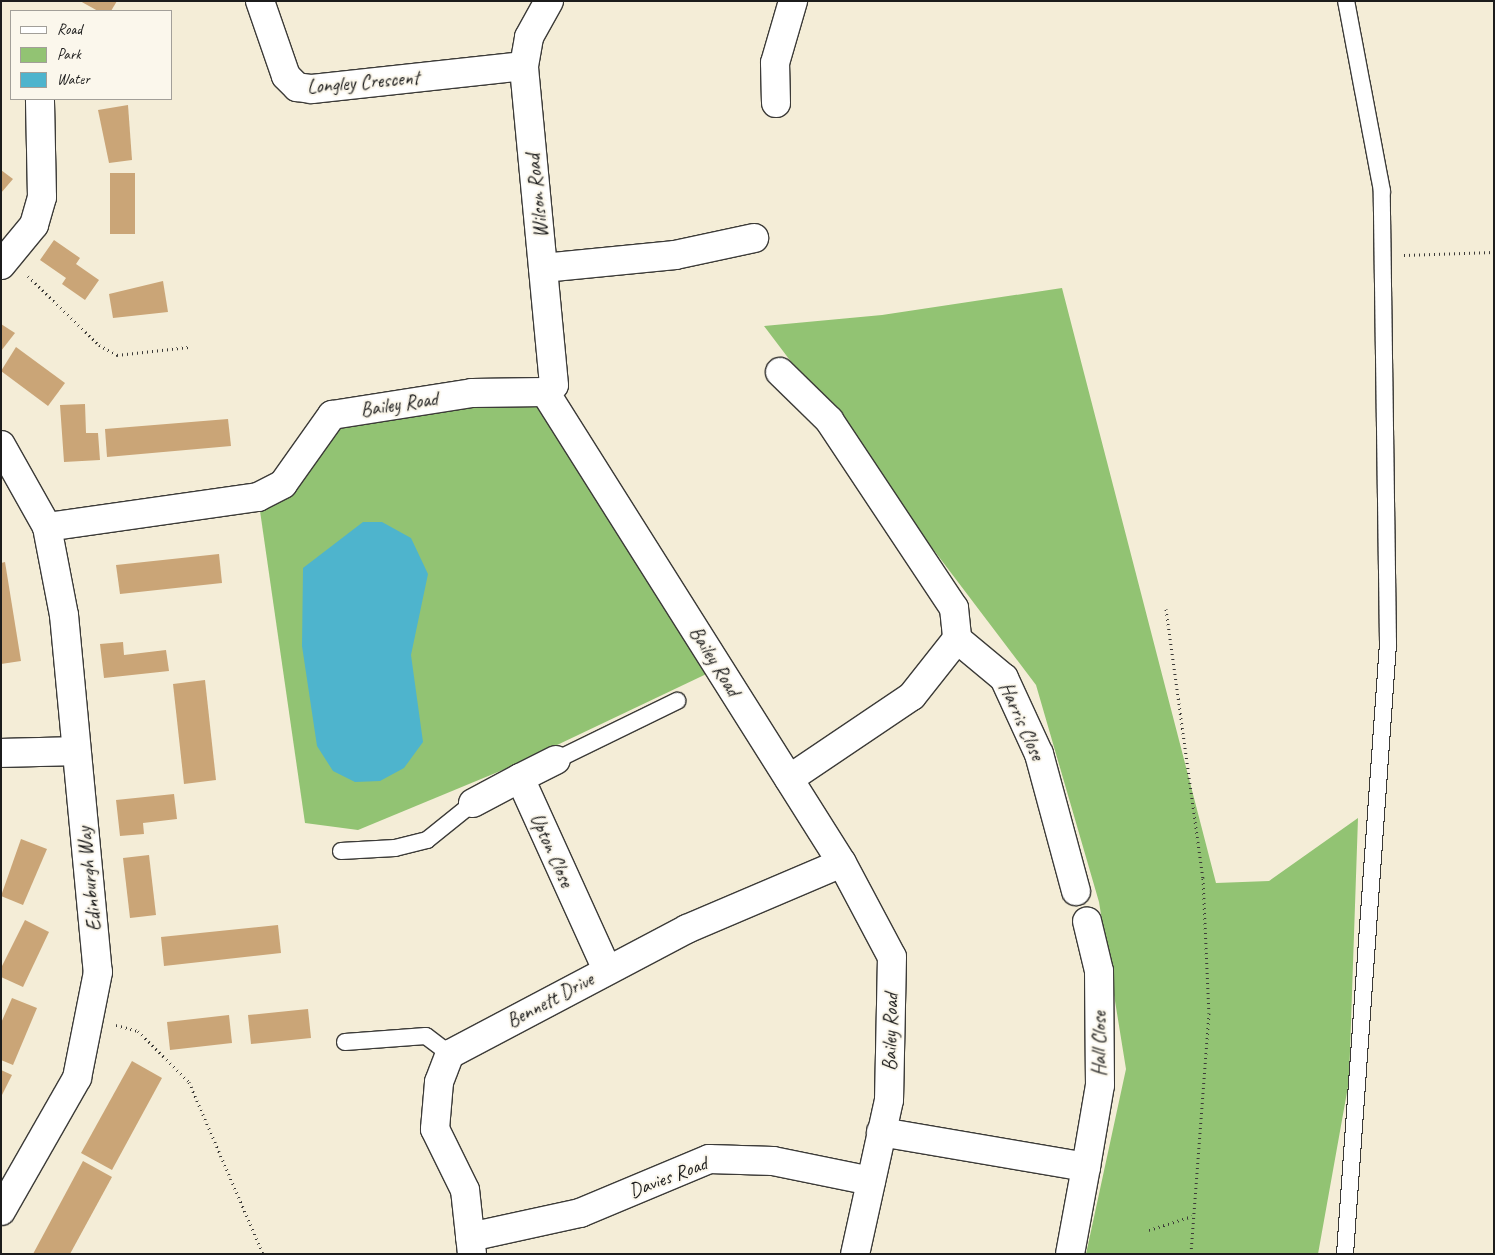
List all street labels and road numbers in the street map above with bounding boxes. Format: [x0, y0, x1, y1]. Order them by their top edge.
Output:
street label: Longley Crescent [306, 65, 420, 99]
street label: Wilson Road [521, 153, 553, 239]
street label: Bailey Road [359, 386, 439, 422]
street label: Bailey Road [684, 622, 746, 700]
street label: Harris Close [994, 678, 1050, 764]
street label: Upton Close [525, 809, 579, 891]
street label: Edinburgh Way [72, 826, 106, 932]
street label: Bennett Drive [502, 967, 598, 1033]
street label: Bailey Road [877, 993, 903, 1071]
street label: Hall Close [1087, 1012, 1111, 1076]
street label: Davies Road [625, 1151, 711, 1203]

